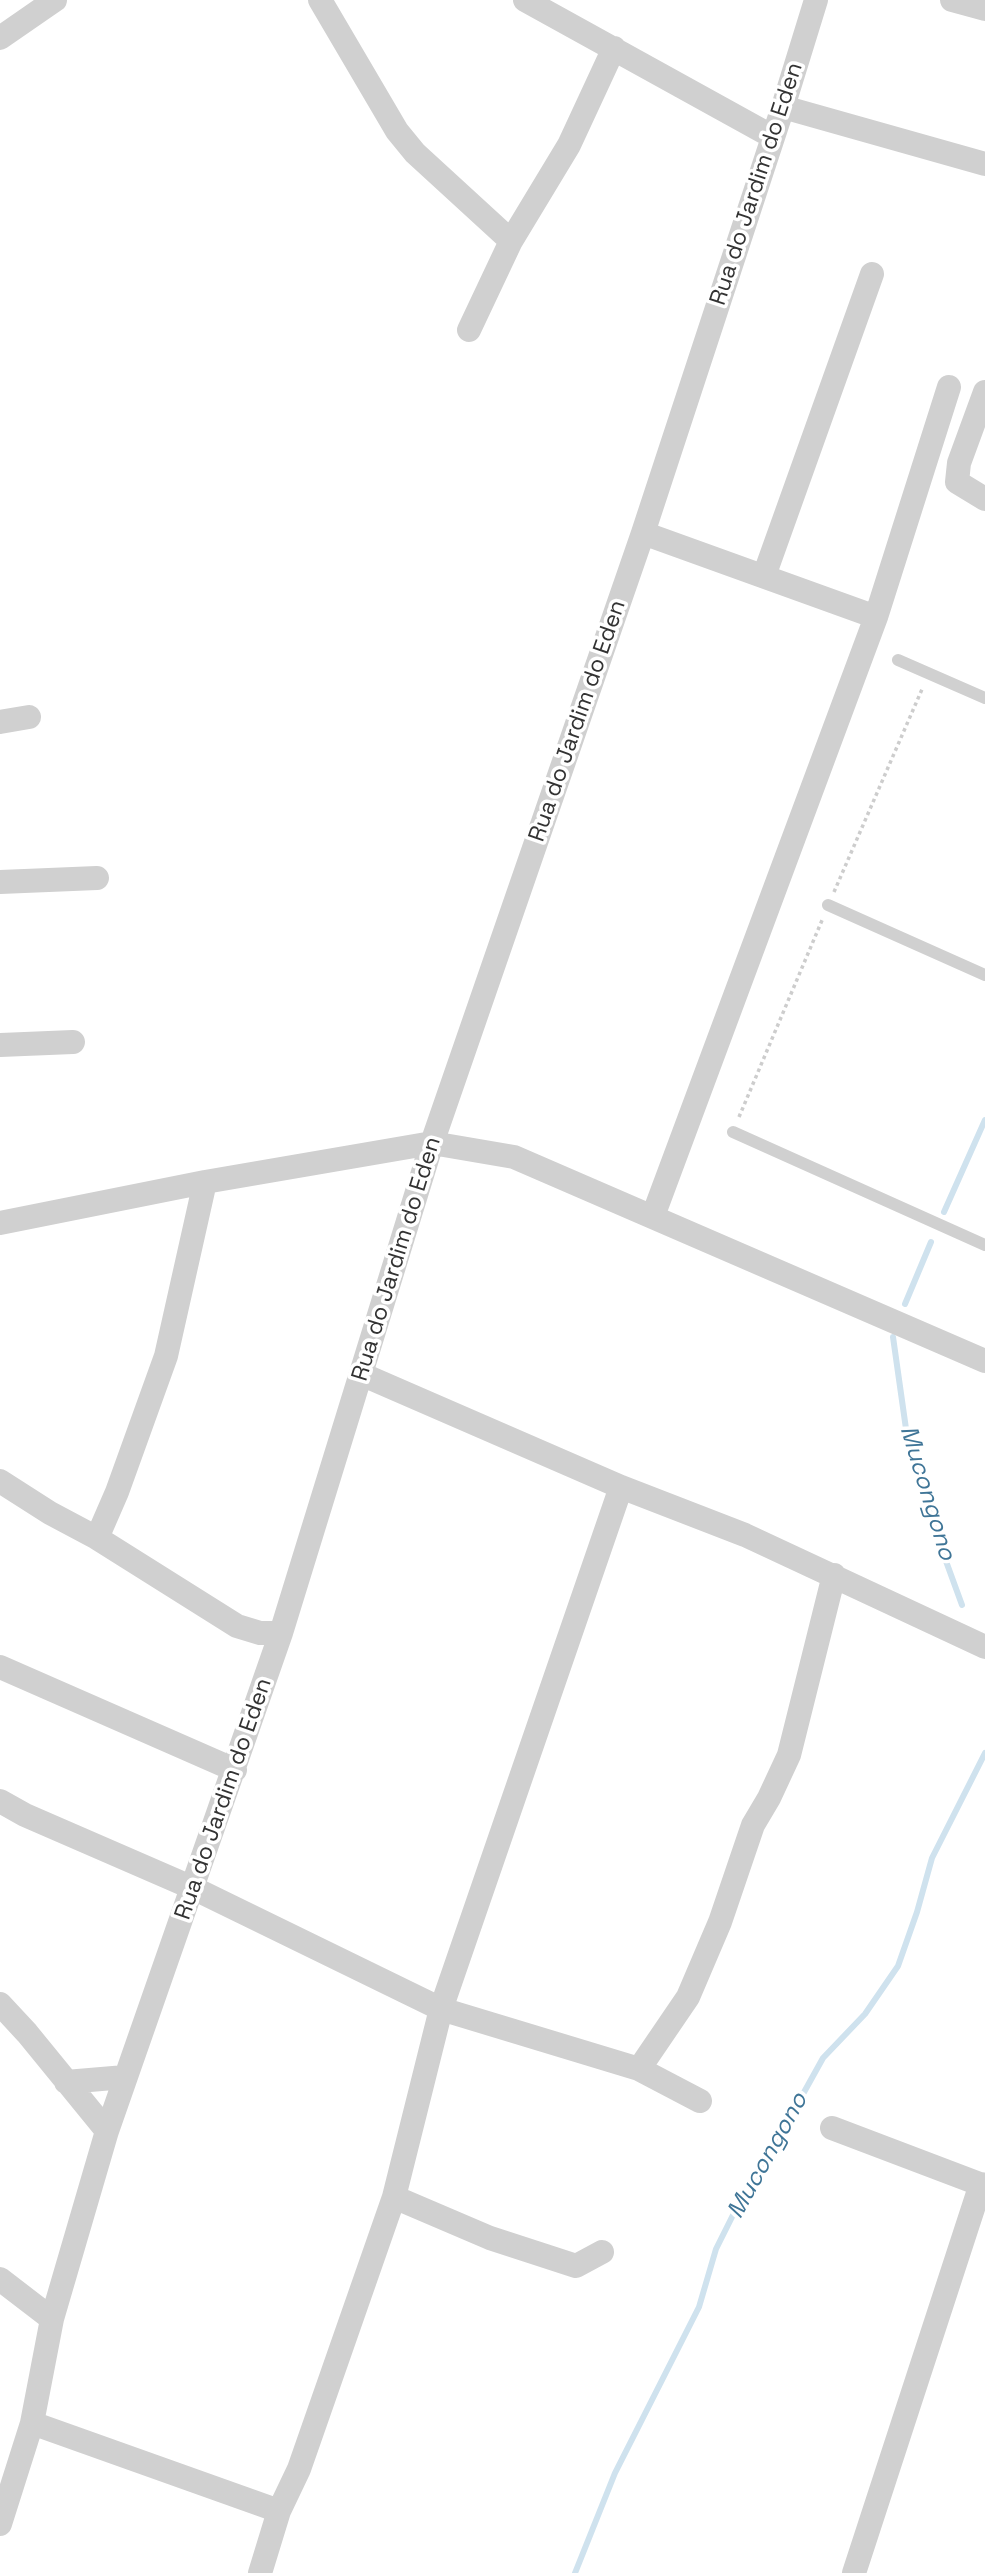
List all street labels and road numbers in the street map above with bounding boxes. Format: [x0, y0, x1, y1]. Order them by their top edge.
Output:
street label: Rua do Jardim do Eden [705, 59, 809, 309]
street label: Rua do Jardim do Eden [524, 597, 632, 845]
street label: Rua do Jardim do Eden [347, 1134, 447, 1384]
street label: Rua do Jardim do Eden [170, 1675, 278, 1923]

